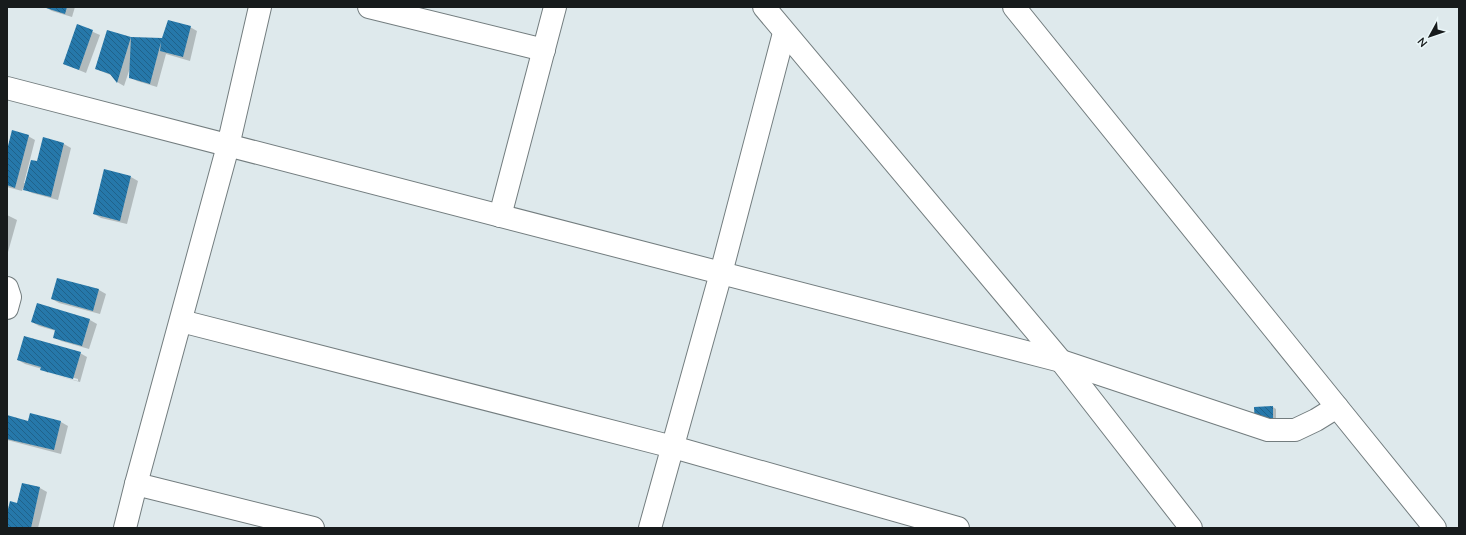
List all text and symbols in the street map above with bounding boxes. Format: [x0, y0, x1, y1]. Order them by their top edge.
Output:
north arrow [1410, 16, 1450, 56]
text: N [1414, 34, 1431, 50]

